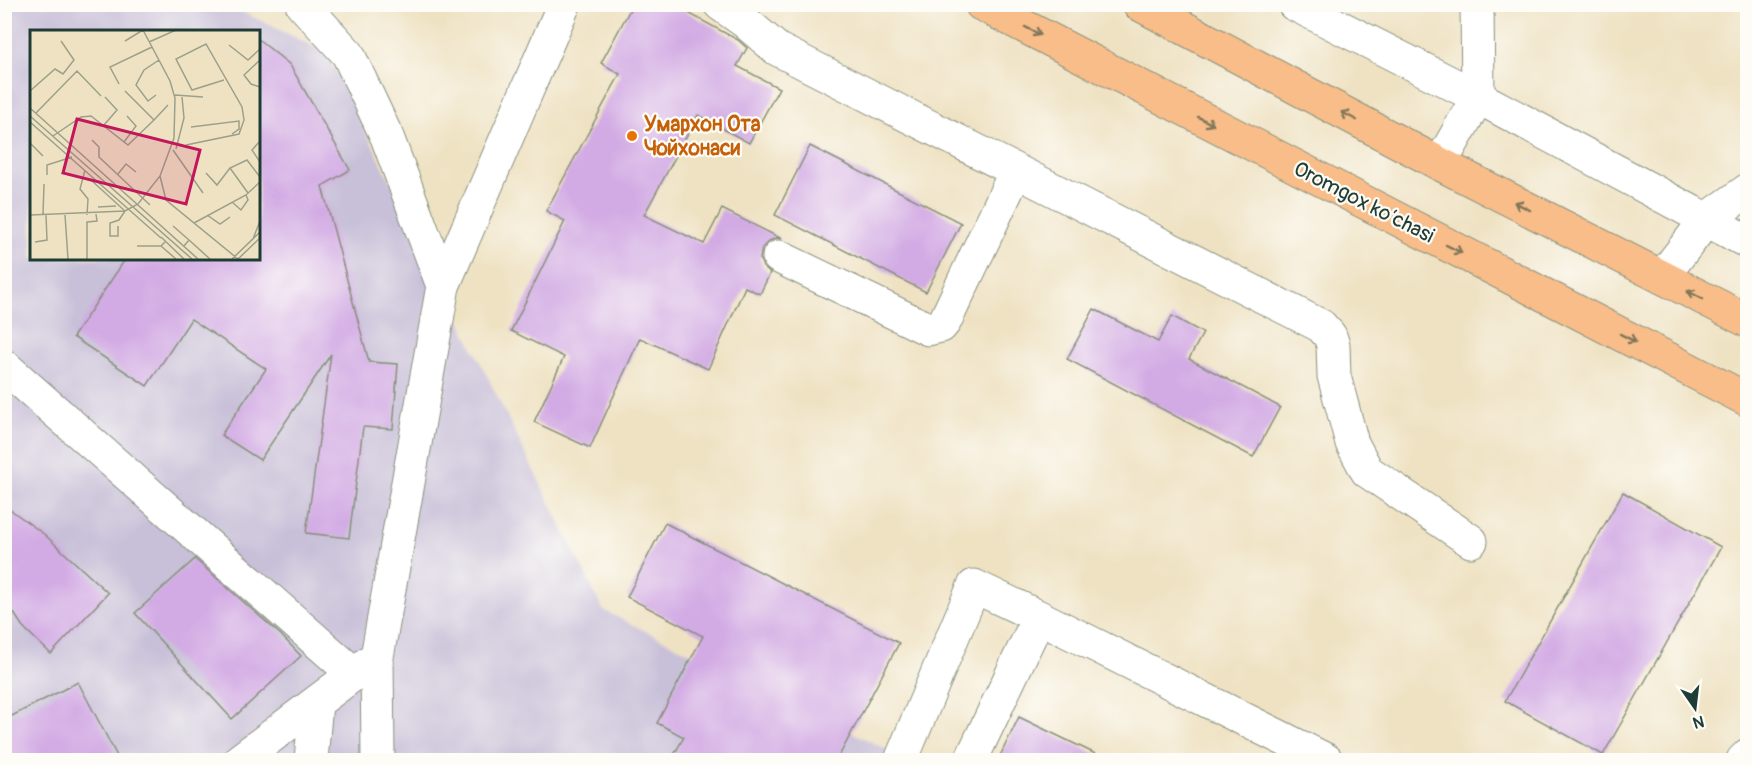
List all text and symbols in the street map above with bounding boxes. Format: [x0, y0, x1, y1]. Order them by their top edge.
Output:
one-way arrow [1024, 25, 1041, 37]
inset map [30, 30, 260, 260]
one-way arrow [1340, 109, 1358, 121]
place label: Умархон Ота Чойхонаси [644, 111, 761, 162]
one-way arrow [1197, 115, 1215, 127]
marker: Умархон Ота Чойхонаси [625, 129, 639, 143]
street label: Oromgox ko‘chasi [1289, 155, 1439, 250]
one-way arrow [1513, 199, 1531, 211]
one-way arrow [1445, 243, 1463, 255]
one-way arrow [1687, 288, 1705, 300]
one-way arrow [1618, 333, 1636, 344]
north arrow [1665, 678, 1725, 738]
text: N [1691, 711, 1706, 733]

